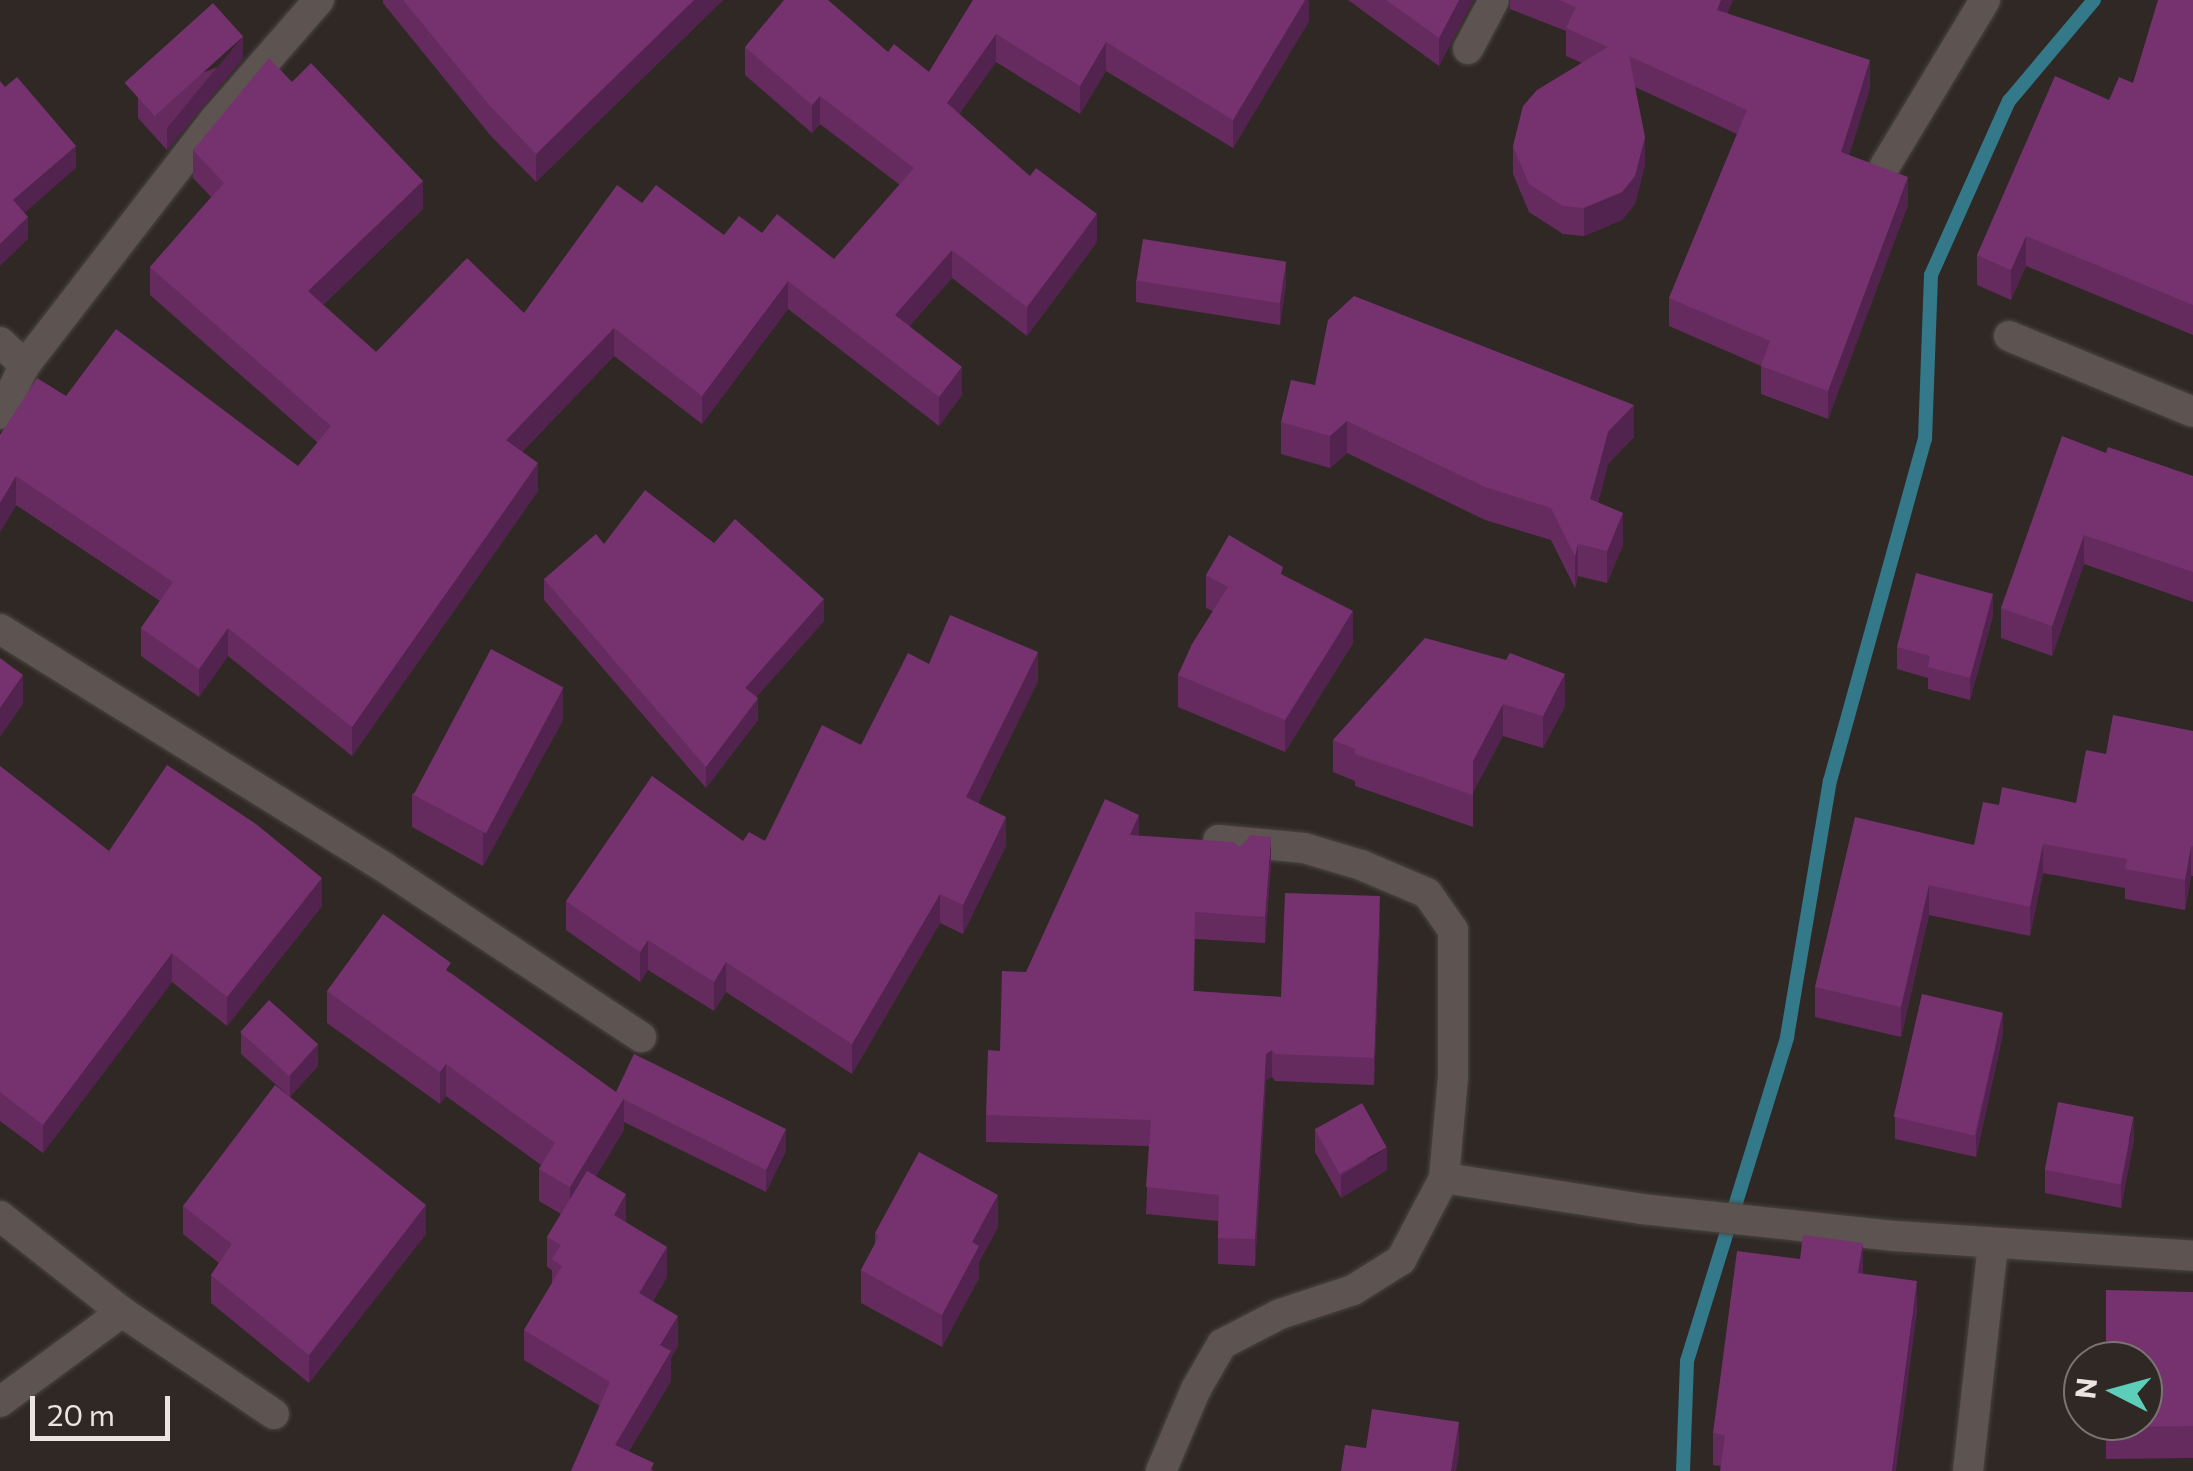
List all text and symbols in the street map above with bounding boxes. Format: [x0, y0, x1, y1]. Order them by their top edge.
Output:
north arrow [2063, 1341, 2163, 1441]
scale bar [35, 1376, 175, 1438]
text: N [2067, 1376, 2103, 1400]
text: 20 m [47, 1395, 115, 1432]

